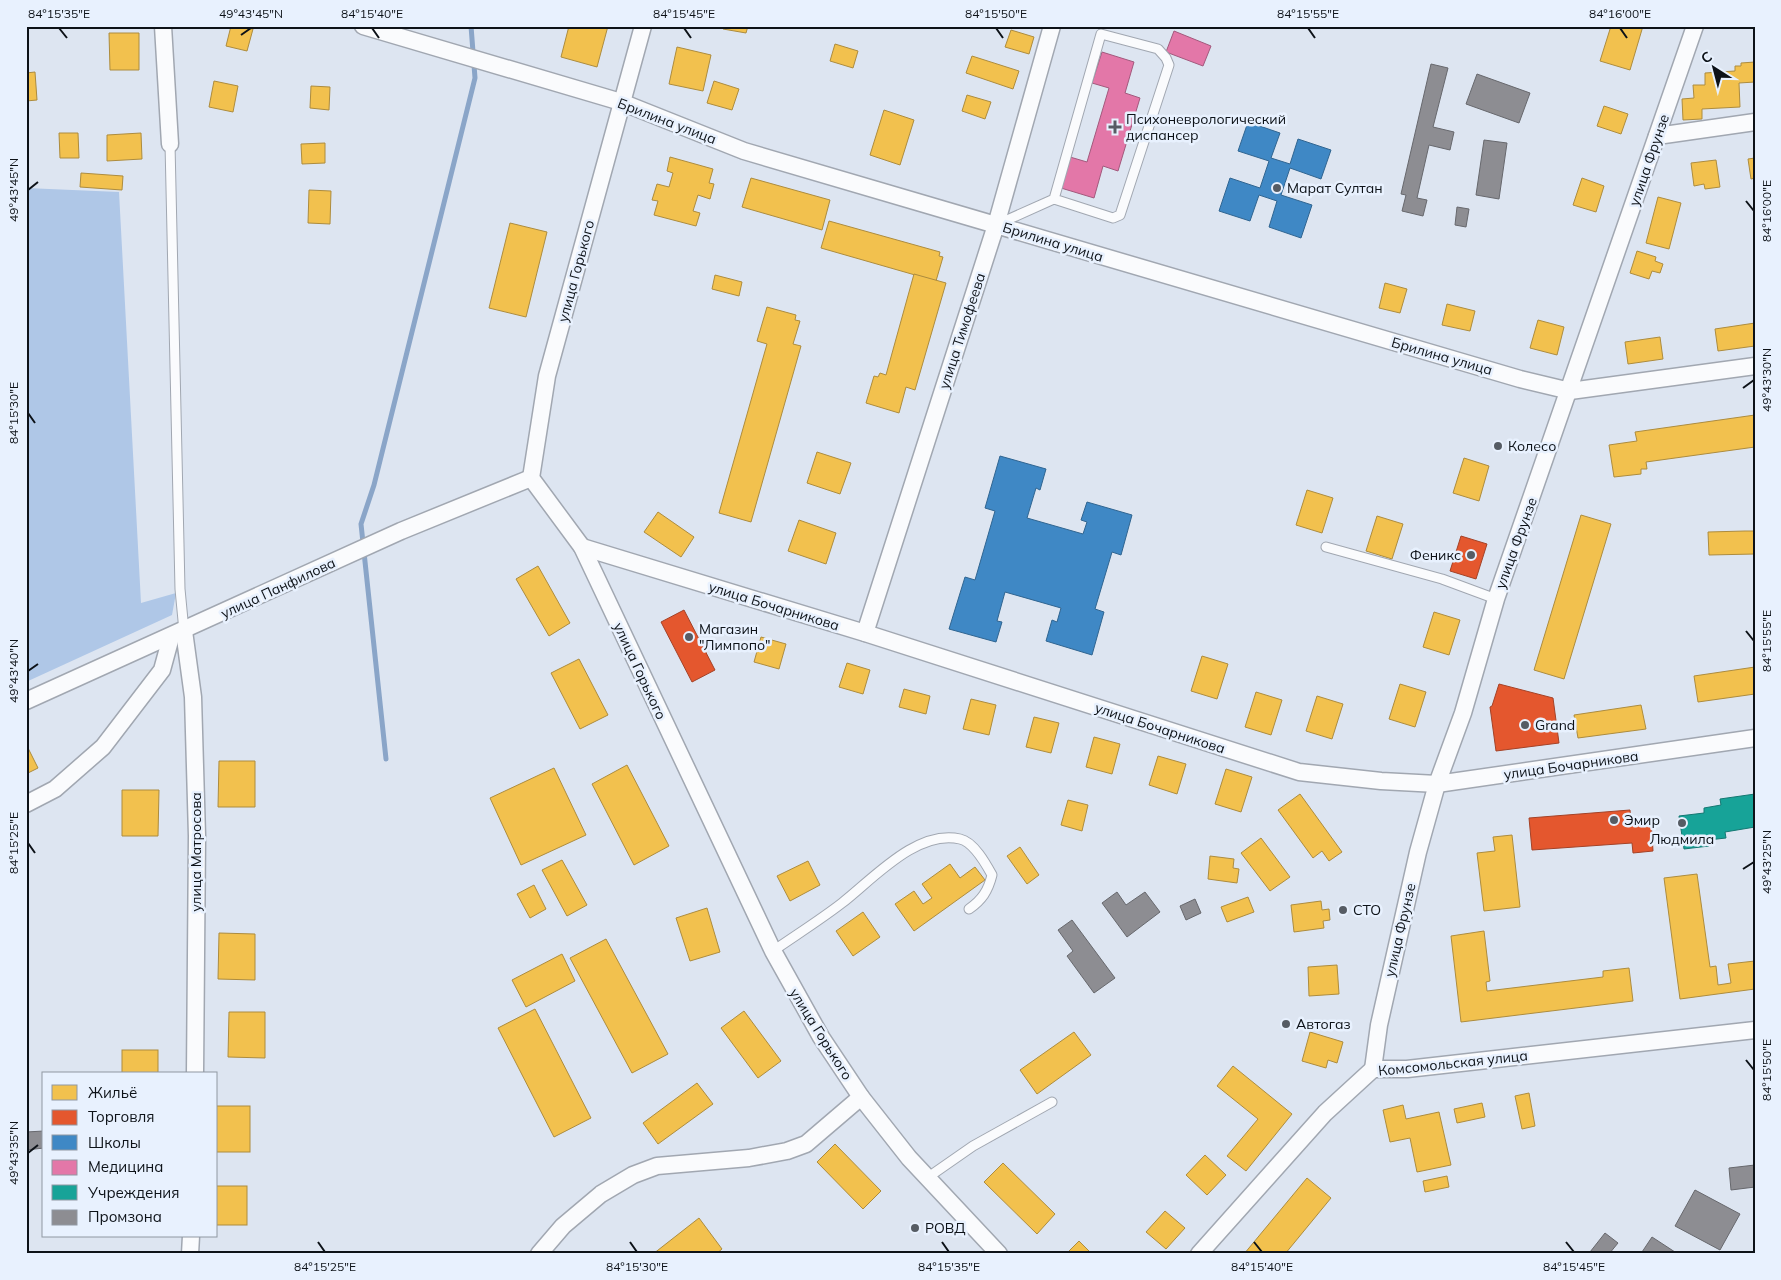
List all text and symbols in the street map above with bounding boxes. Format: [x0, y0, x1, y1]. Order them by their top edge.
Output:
text: 84°15'35"E [28, 6, 90, 21]
text: 49°43'45"N [219, 6, 283, 21]
text: 84°15'40"E [341, 6, 403, 21]
text: 84°15'45"E [653, 6, 715, 21]
text: 84°15'50"E [965, 6, 1027, 21]
text: 84°15'55"E [1277, 6, 1339, 21]
text: 84°16'00"E [1589, 6, 1651, 21]
north arrow [1688, 42, 1738, 92]
text: С [1697, 47, 1716, 68]
street label: Брилина улица [615, 94, 719, 148]
place label: Психоневрологический диспансер [1126, 110, 1286, 144]
street label: улица Фрунзе [1625, 112, 1673, 208]
marker: Психоневрологический диспансер [1108, 120, 1122, 134]
text: 49°43'45"N [6, 158, 21, 222]
place label: Марат Султан [1287, 179, 1383, 197]
text: 84°16'00"E [1759, 180, 1774, 242]
marker: Марат Султан [1271, 182, 1283, 194]
street label: улица Горького [554, 218, 598, 324]
street label: Брилина улица [1001, 218, 1105, 266]
street label: улица Тимофеева [935, 271, 989, 391]
street label: Брилина улица [1389, 333, 1495, 379]
text: 49°43'30"N [1759, 348, 1774, 412]
text: 84°15'30"E [6, 382, 21, 444]
place label: Колесо [1508, 437, 1556, 455]
marker: Колесо [1492, 440, 1504, 452]
street label: улица Фрунзе [1491, 495, 1541, 591]
place label: Феникс [1410, 546, 1461, 564]
marker: Феникс [1465, 549, 1477, 561]
street label: улица Панфилова [218, 554, 338, 622]
street label: улица Бочарникова [706, 578, 842, 634]
text: 84°15'55"E [1759, 610, 1774, 672]
street label: улица Горького [610, 620, 670, 722]
place label: Магазин "Лимпопо" [699, 620, 771, 654]
marker: Магазин "Лимпопо" [683, 631, 695, 643]
text: 49°43'40"N [6, 639, 21, 703]
street label: улица Бочарникова [1093, 698, 1227, 758]
place label: Grand [1535, 716, 1575, 734]
marker: Grand [1519, 719, 1531, 731]
street label: улица Бочарникова [1503, 747, 1639, 783]
street label: улица Матросова [187, 792, 205, 912]
place label: Эмир [1624, 811, 1660, 829]
text: 84°15'25"E [6, 812, 21, 874]
marker: Эмир [1608, 814, 1620, 826]
marker: Людмила [1676, 817, 1688, 829]
place label: Людмила [1650, 830, 1714, 848]
text: 49°43'25"N [1759, 830, 1774, 894]
street label: улица Фрунзе [1380, 881, 1420, 979]
place label: СТО [1353, 901, 1381, 919]
marker: СТО [1337, 904, 1349, 916]
street label: улица Горького [786, 985, 856, 1083]
place label: Автогаз [1296, 1015, 1351, 1033]
marker: Автогаз [1280, 1018, 1292, 1030]
text: 84°15'50"E [1759, 1039, 1774, 1101]
street label: Комсомольская улица [1377, 1046, 1529, 1080]
legend [42, 1072, 218, 1238]
text: Жильё [88, 1083, 137, 1102]
text: Торговля [88, 1107, 155, 1126]
text: 49°43'35"N [6, 1121, 21, 1185]
text: Школы [88, 1133, 141, 1152]
text: Медицина [88, 1157, 163, 1176]
text: Учреждения [87, 1183, 180, 1202]
text: Промзона [88, 1207, 162, 1226]
place label: РОВД [925, 1219, 966, 1237]
marker: РОВД [909, 1222, 921, 1234]
text: 84°15'25"E [294, 1259, 356, 1274]
text: 84°15'30"E [606, 1259, 668, 1274]
text: 84°15'35"E [918, 1259, 980, 1274]
text: 84°15'40"E [1231, 1259, 1293, 1274]
text: 84°15'45"E [1543, 1259, 1605, 1274]

